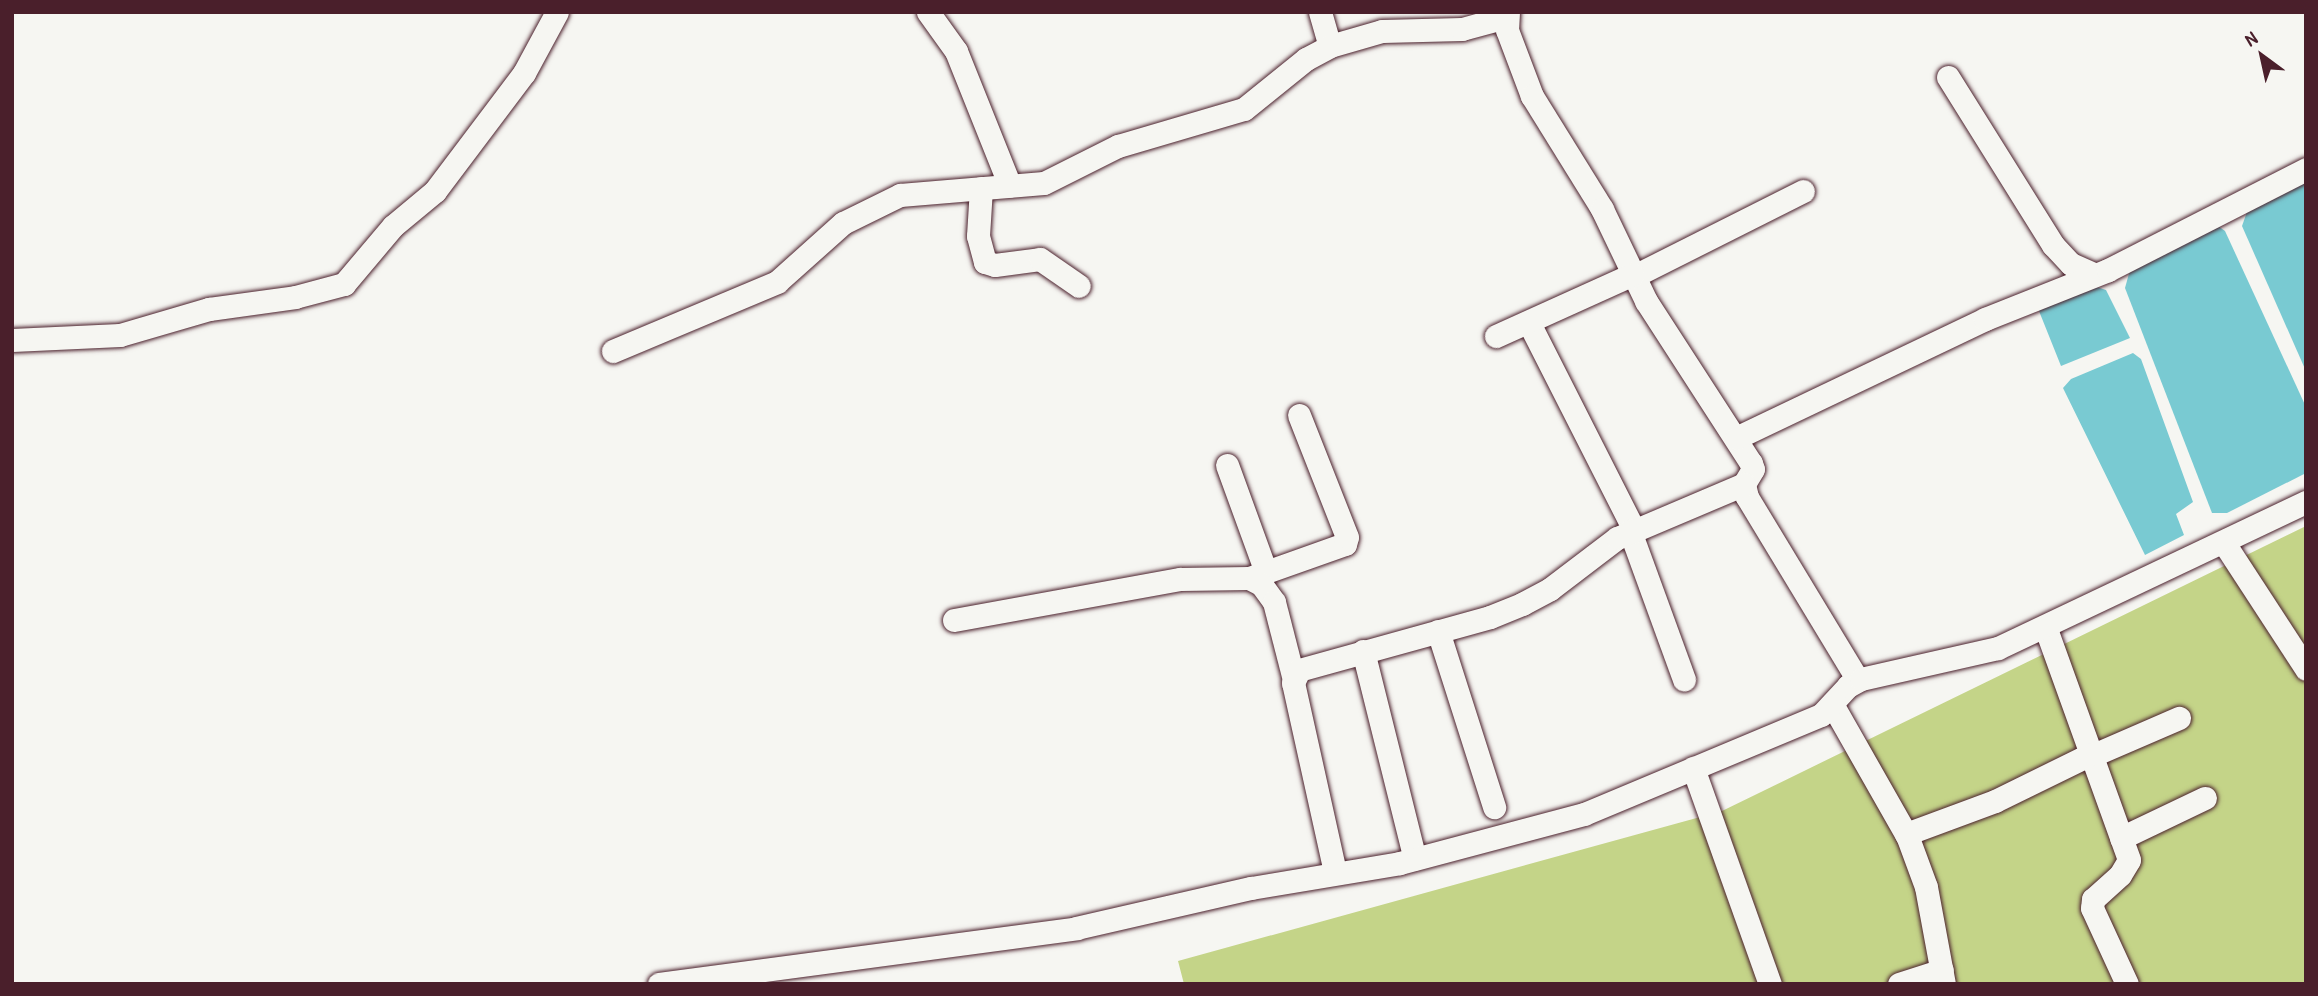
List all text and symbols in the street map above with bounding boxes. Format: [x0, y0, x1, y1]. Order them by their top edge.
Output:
north arrow [2227, 21, 2297, 91]
text: N [2239, 25, 2262, 52]

